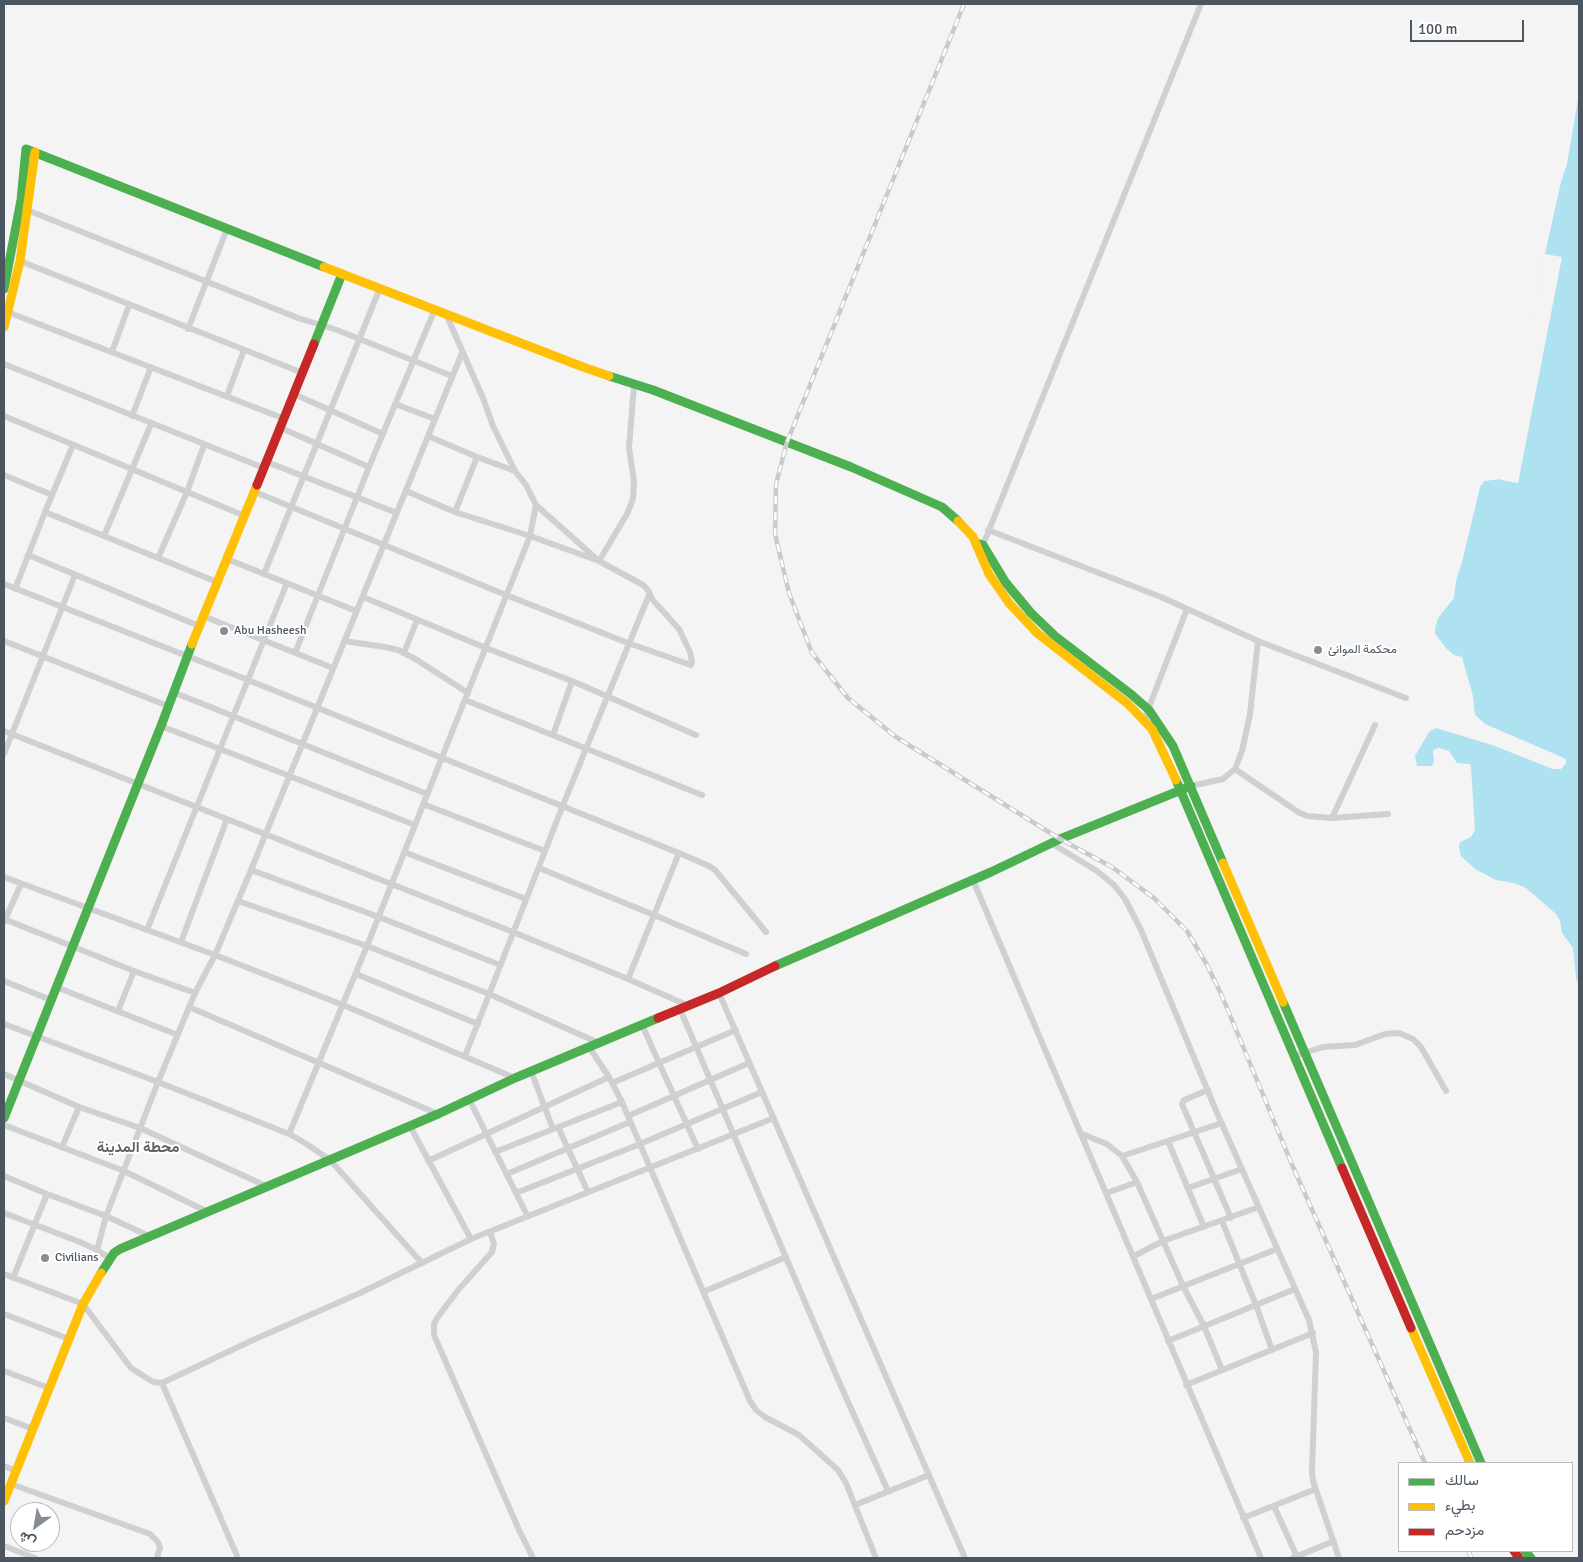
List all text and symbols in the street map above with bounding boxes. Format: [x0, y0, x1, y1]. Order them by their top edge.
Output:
scale bar [1413, 10, 1527, 42]
text: 100 m [1418, 20, 1458, 38]
place label: Abu Hasheesh [234, 624, 307, 638]
marker: Abu Hasheesh [218, 625, 230, 637]
place label: محكمة الموانئ [1328, 643, 1397, 657]
marker: محكمة الموانئ [1312, 644, 1324, 656]
district label: محطة المدينة [97, 1139, 179, 1157]
place label: Civilians [55, 1251, 99, 1265]
marker: Civilians [39, 1252, 51, 1264]
legend [1398, 1462, 1573, 1552]
text: سالك [1445, 1471, 1479, 1489]
text: بطيء [1445, 1496, 1475, 1514]
north arrow [10, 1502, 60, 1552]
text: مزدحم [1445, 1521, 1484, 1539]
text: ش [16, 1528, 39, 1551]

